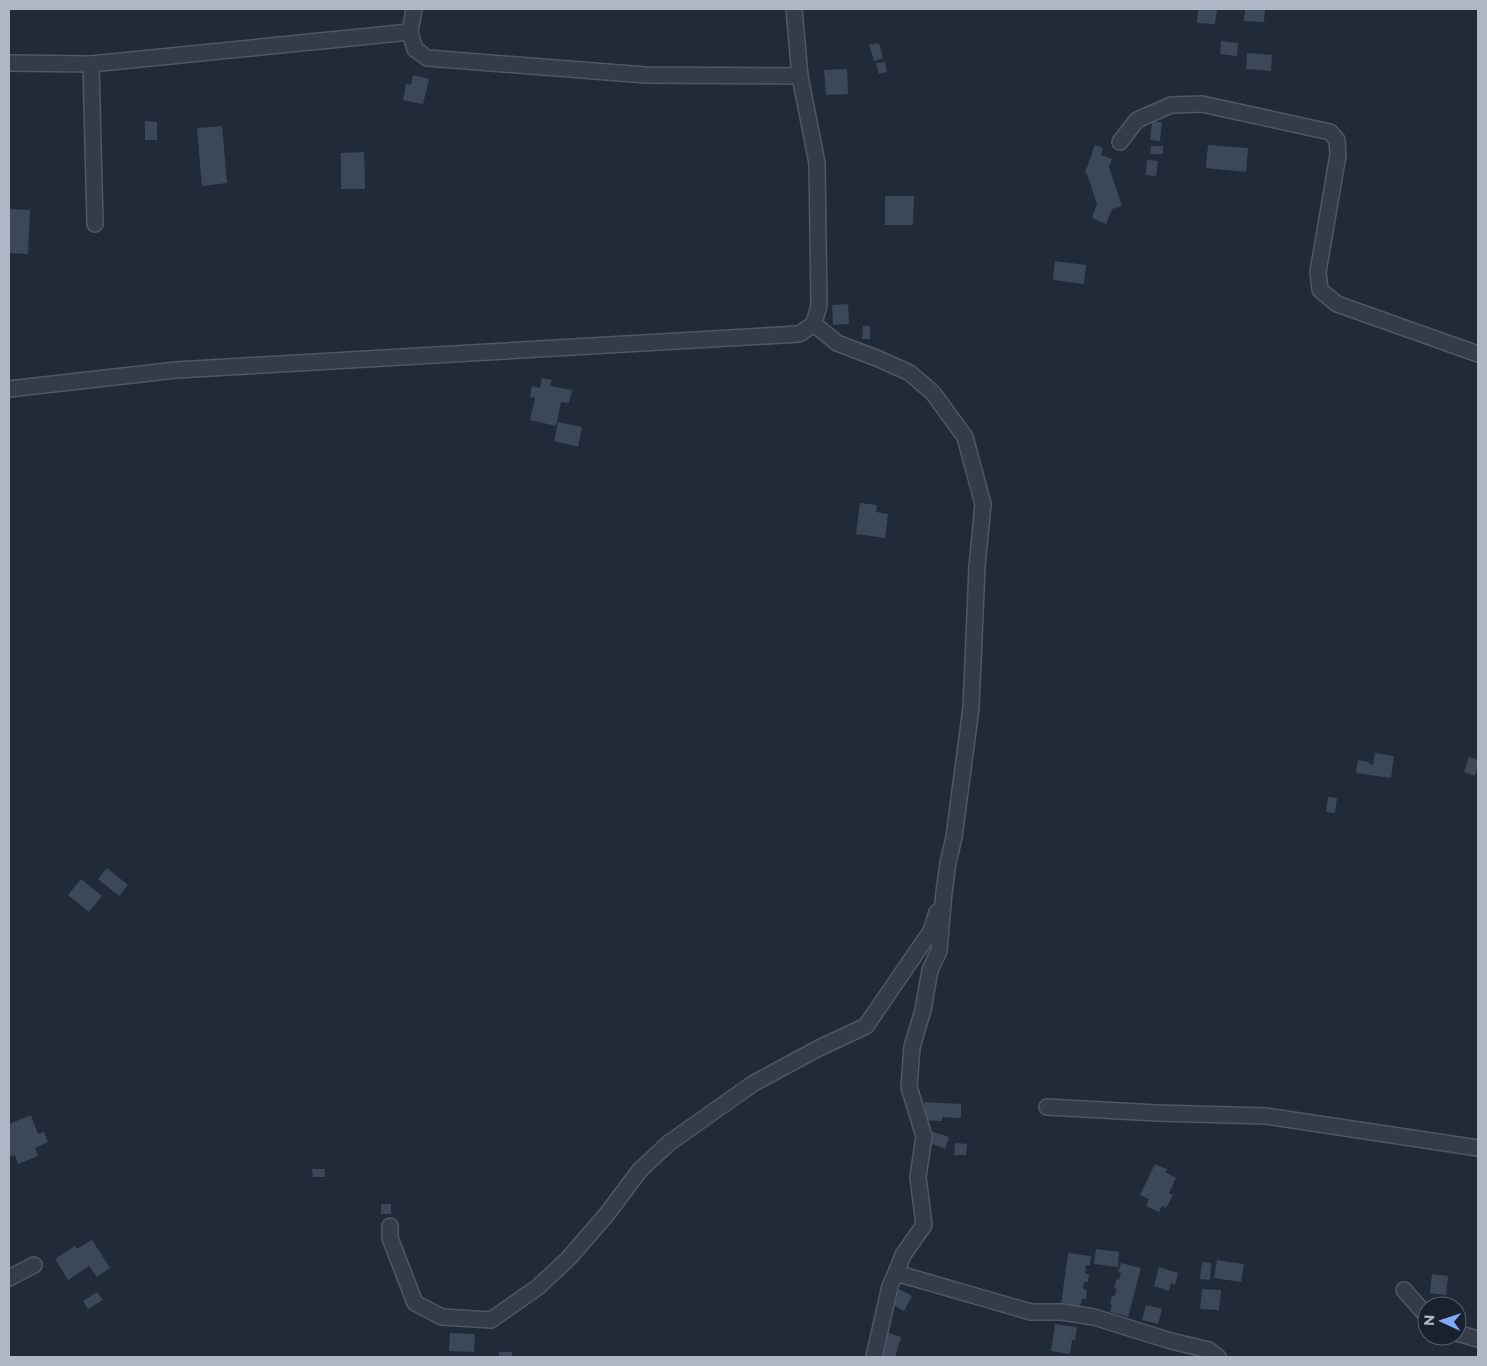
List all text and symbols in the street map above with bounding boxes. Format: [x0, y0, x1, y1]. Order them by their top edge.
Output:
north arrow [1417, 1296, 1467, 1346]
text: N [1420, 1314, 1438, 1326]

